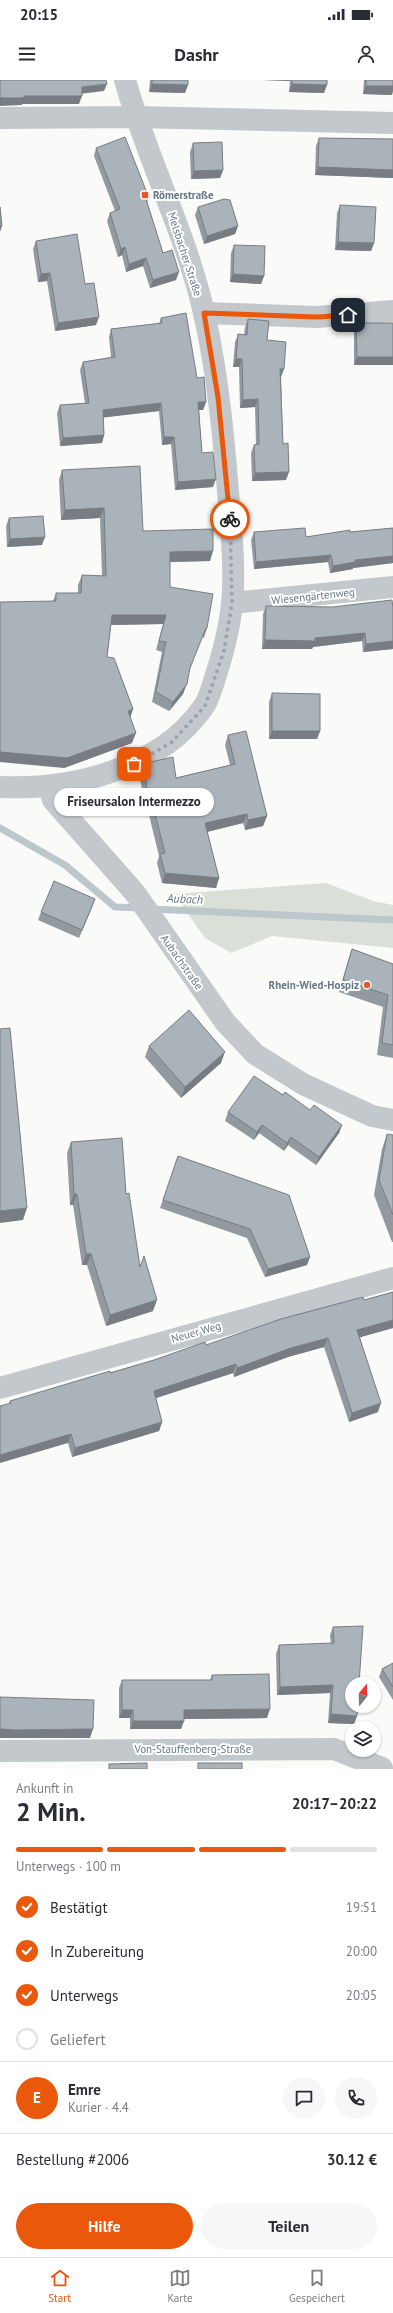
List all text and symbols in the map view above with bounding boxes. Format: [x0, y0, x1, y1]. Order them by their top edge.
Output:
text: 20:15 [20, 5, 58, 24]
icon: menu [16, 43, 38, 65]
text: Dashr [174, 43, 219, 66]
icon: person [355, 43, 377, 65]
place label: Römerstraße [153, 188, 214, 202]
marker: Römerstraße [140, 190, 150, 200]
street label: Melsbacher Straße [165, 210, 205, 298]
pin [331, 298, 365, 332]
icon: home [337, 304, 359, 326]
courier [210, 499, 250, 539]
icon: bike [219, 508, 241, 530]
street label: Wiesengärtenweg [271, 585, 356, 607]
pin [117, 747, 151, 781]
icon: bag [123, 753, 145, 775]
callout: Friseursalon Intermezzo [54, 788, 214, 816]
text: Friseursalon Intermezzo [67, 793, 201, 810]
water label: Aubach [166, 890, 204, 907]
street label: Aubachstraße [158, 932, 206, 993]
place label: Rhein-Wied-Hospiz [269, 978, 359, 992]
marker: Rhein-Wied-Hospiz [362, 980, 372, 990]
street label: Neuer Weg [170, 1318, 223, 1346]
north arrow [345, 1677, 381, 1713]
map controls [345, 1677, 381, 1757]
button: layers [345, 1721, 381, 1757]
street label: Von-Stauffenberg-Straße [134, 1742, 252, 1756]
text: Ankunft in [16, 1780, 73, 1797]
text: 20:17–20:22 [292, 1794, 377, 1813]
text: 2 Min. [16, 1795, 86, 1828]
text: Unterwegs · 100 m [16, 1858, 121, 1875]
icon: check [16, 1896, 38, 1918]
text: Bestätigt [50, 1898, 107, 1917]
text: 19:51 [346, 1899, 377, 1916]
icon: check [16, 1940, 38, 1962]
text: In Zubereitung [50, 1942, 144, 1961]
text: 20:00 [346, 1943, 377, 1960]
icon: check [16, 1984, 38, 2006]
text: Unterwegs [50, 1986, 118, 2005]
text: 20:05 [346, 1987, 377, 2004]
text: Geliefert [50, 2030, 106, 2049]
button: chat [283, 2077, 325, 2119]
button: phone [335, 2077, 377, 2119]
text: Emre [68, 2080, 101, 2099]
text: E [33, 2088, 41, 2107]
text: Kurier · 4.4 [68, 2099, 129, 2116]
text: Bestellung #2006 [16, 2150, 129, 2169]
text: 30.12 € [327, 2150, 377, 2169]
button: Hilfe [16, 2203, 193, 2249]
button: Teilen [201, 2203, 377, 2249]
tab: Start [48, 2267, 71, 2305]
tab: Karte [167, 2267, 193, 2305]
tab: Gespeichert [289, 2267, 345, 2305]

